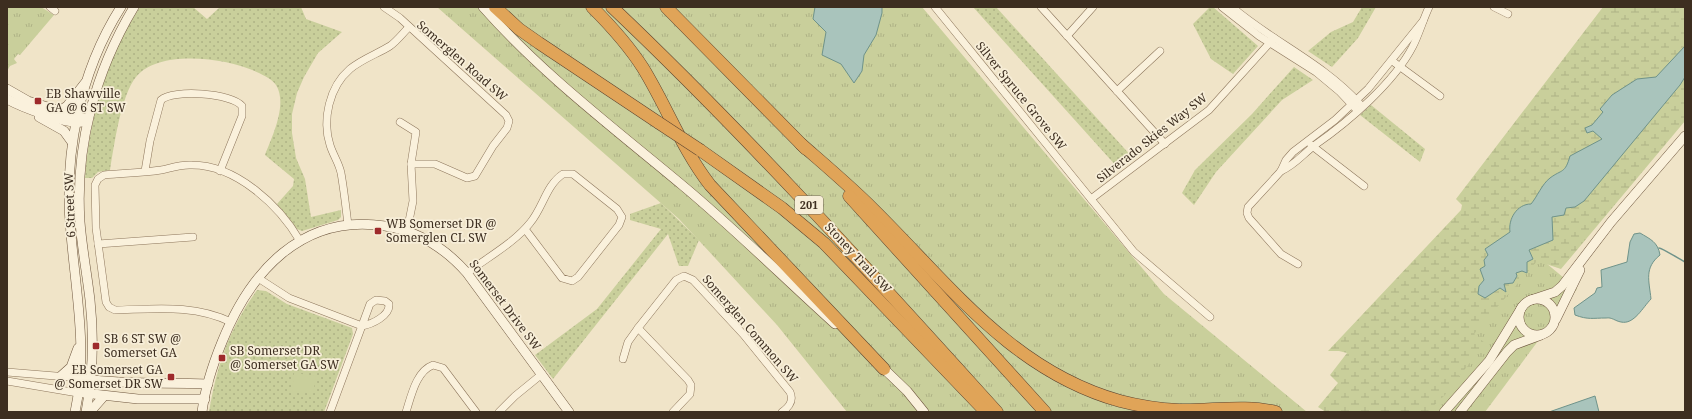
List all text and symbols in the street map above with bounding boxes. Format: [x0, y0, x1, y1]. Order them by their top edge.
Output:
street label: Somerglen Road SW [413, 16, 512, 105]
street label: Silver Spruce Grove SW [972, 38, 1071, 154]
place label: EB Shawville GA @ 6 ST SW [46, 85, 126, 116]
street label: Silverado Skies Way SW [1093, 89, 1211, 186]
marker: EB Shawville GA @ 6 ST SW [33, 96, 43, 106]
street label: 6 Street SW [60, 172, 79, 238]
road number: 201 [795, 196, 823, 214]
place label: WB Somerset DR @ Somerglen CL SW [386, 215, 496, 246]
street label: Stoney Trail SW [821, 219, 896, 297]
marker: WB Somerset DR @ Somerglen CL SW [373, 226, 383, 236]
street label: Somerset Drive SW [466, 256, 545, 354]
street label: Somerglen Common SW [699, 271, 802, 387]
place label: SB 6 ST SW @ Somerset GA [104, 330, 181, 361]
marker: SB 6 ST SW @ Somerset GA [91, 341, 101, 351]
place label: SB Somerset DR @ Somerset GA SW [230, 342, 340, 373]
marker: SB Somerset DR @ Somerset GA SW [217, 353, 227, 363]
place label: EB Somerset GA @ Somerset DR SW [54, 361, 164, 392]
marker: EB Somerset GA @ Somerset DR SW [166, 372, 176, 382]

